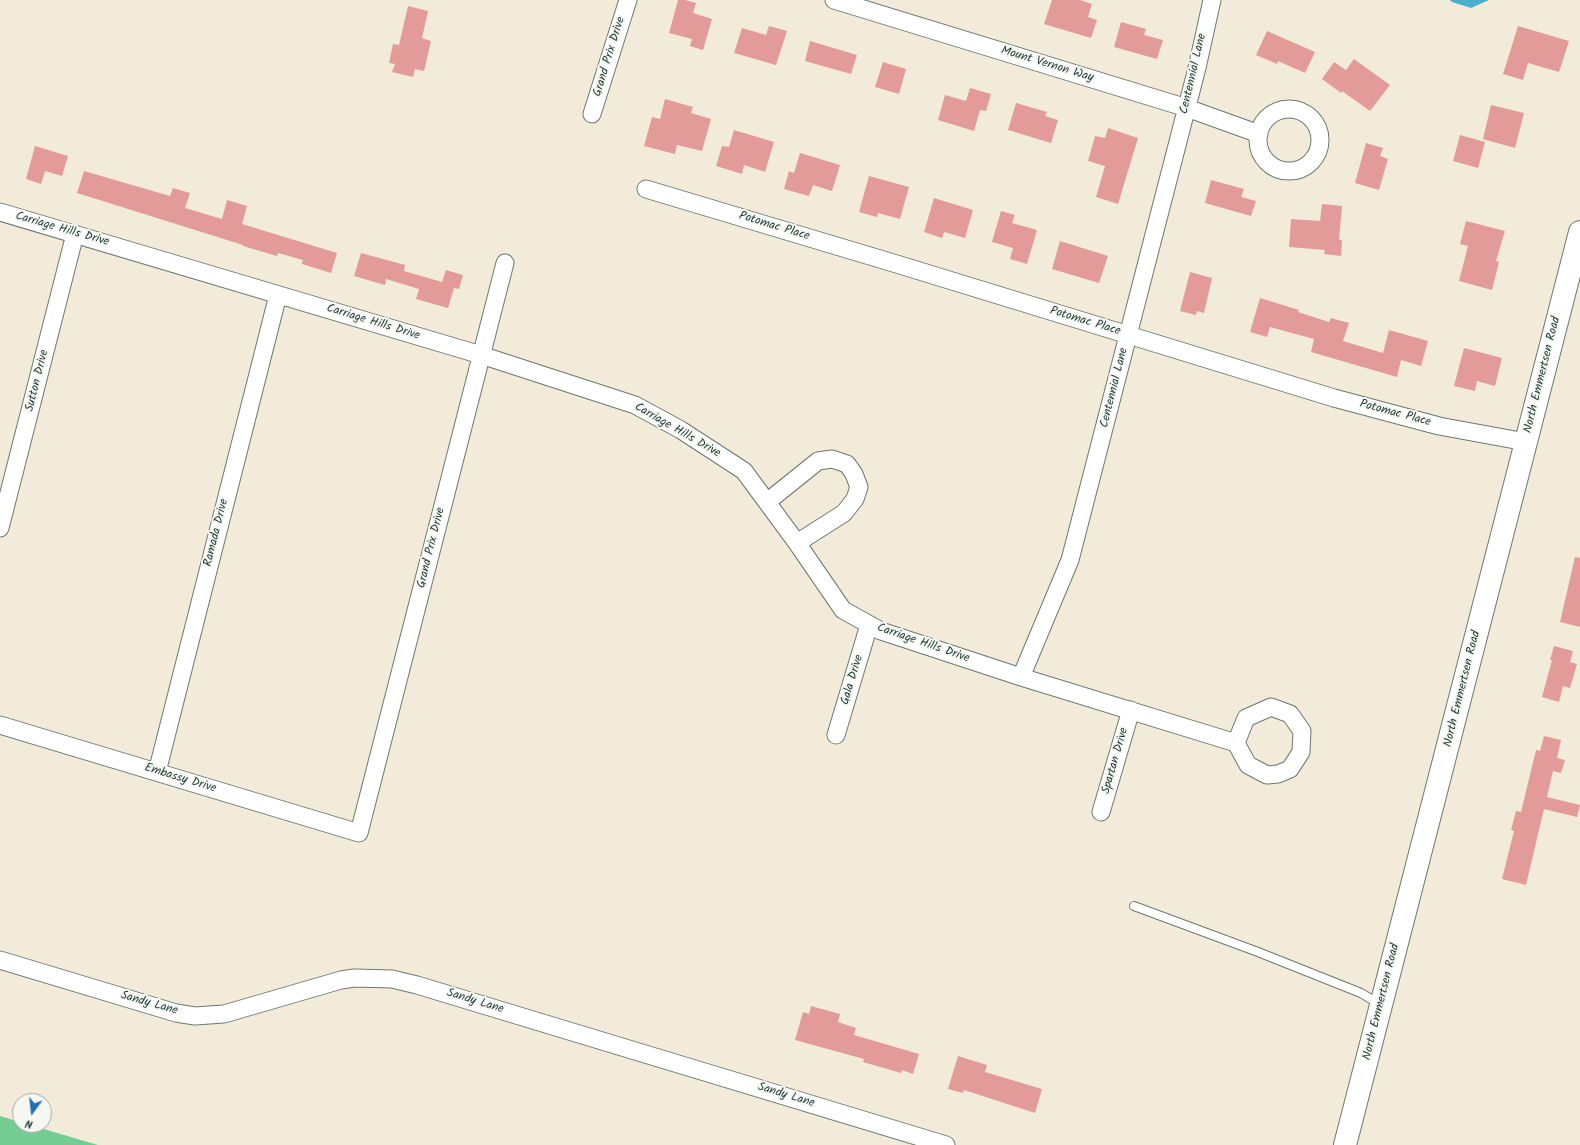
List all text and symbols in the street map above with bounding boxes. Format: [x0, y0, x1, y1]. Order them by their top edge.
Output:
street label: Grand Prix Drive [591, 15, 629, 99]
street label: Centennial Lane [1178, 32, 1210, 116]
street label: Mount Vernon Way [999, 44, 1095, 86]
street label: Potomac Place [737, 209, 811, 245]
street label: Carriage Hills Drive [13, 210, 111, 250]
street label: Carriage Hills Drive [325, 302, 421, 344]
street label: Potomac Place [1048, 304, 1122, 340]
street label: North Emmertsen Road [1522, 315, 1564, 435]
street label: Centennial Lane [1098, 346, 1132, 430]
street label: Sutton Drive [23, 349, 53, 413]
street label: Potomac Place [1358, 398, 1432, 430]
street label: Carriage Hills Drive [631, 401, 723, 461]
street label: Ramada Drive [202, 498, 232, 568]
street label: Grand Prix Drive [415, 506, 449, 590]
street label: Carriage Hills Drive [875, 621, 971, 667]
street label: North Emmertsen Road [1442, 629, 1484, 749]
street label: Gala Drive [839, 653, 867, 707]
street label: Spartan Drive [1100, 726, 1132, 796]
street label: Embassy Drive [142, 761, 218, 797]
street label: North Emmertsen Road [1361, 942, 1403, 1062]
street label: Sandy Lane [445, 987, 505, 1017]
street label: Sandy Lane [119, 989, 179, 1019]
street label: Sandy Lane [756, 1081, 816, 1111]
north arrow [12, 1093, 52, 1133]
text: N [23, 1114, 35, 1133]

